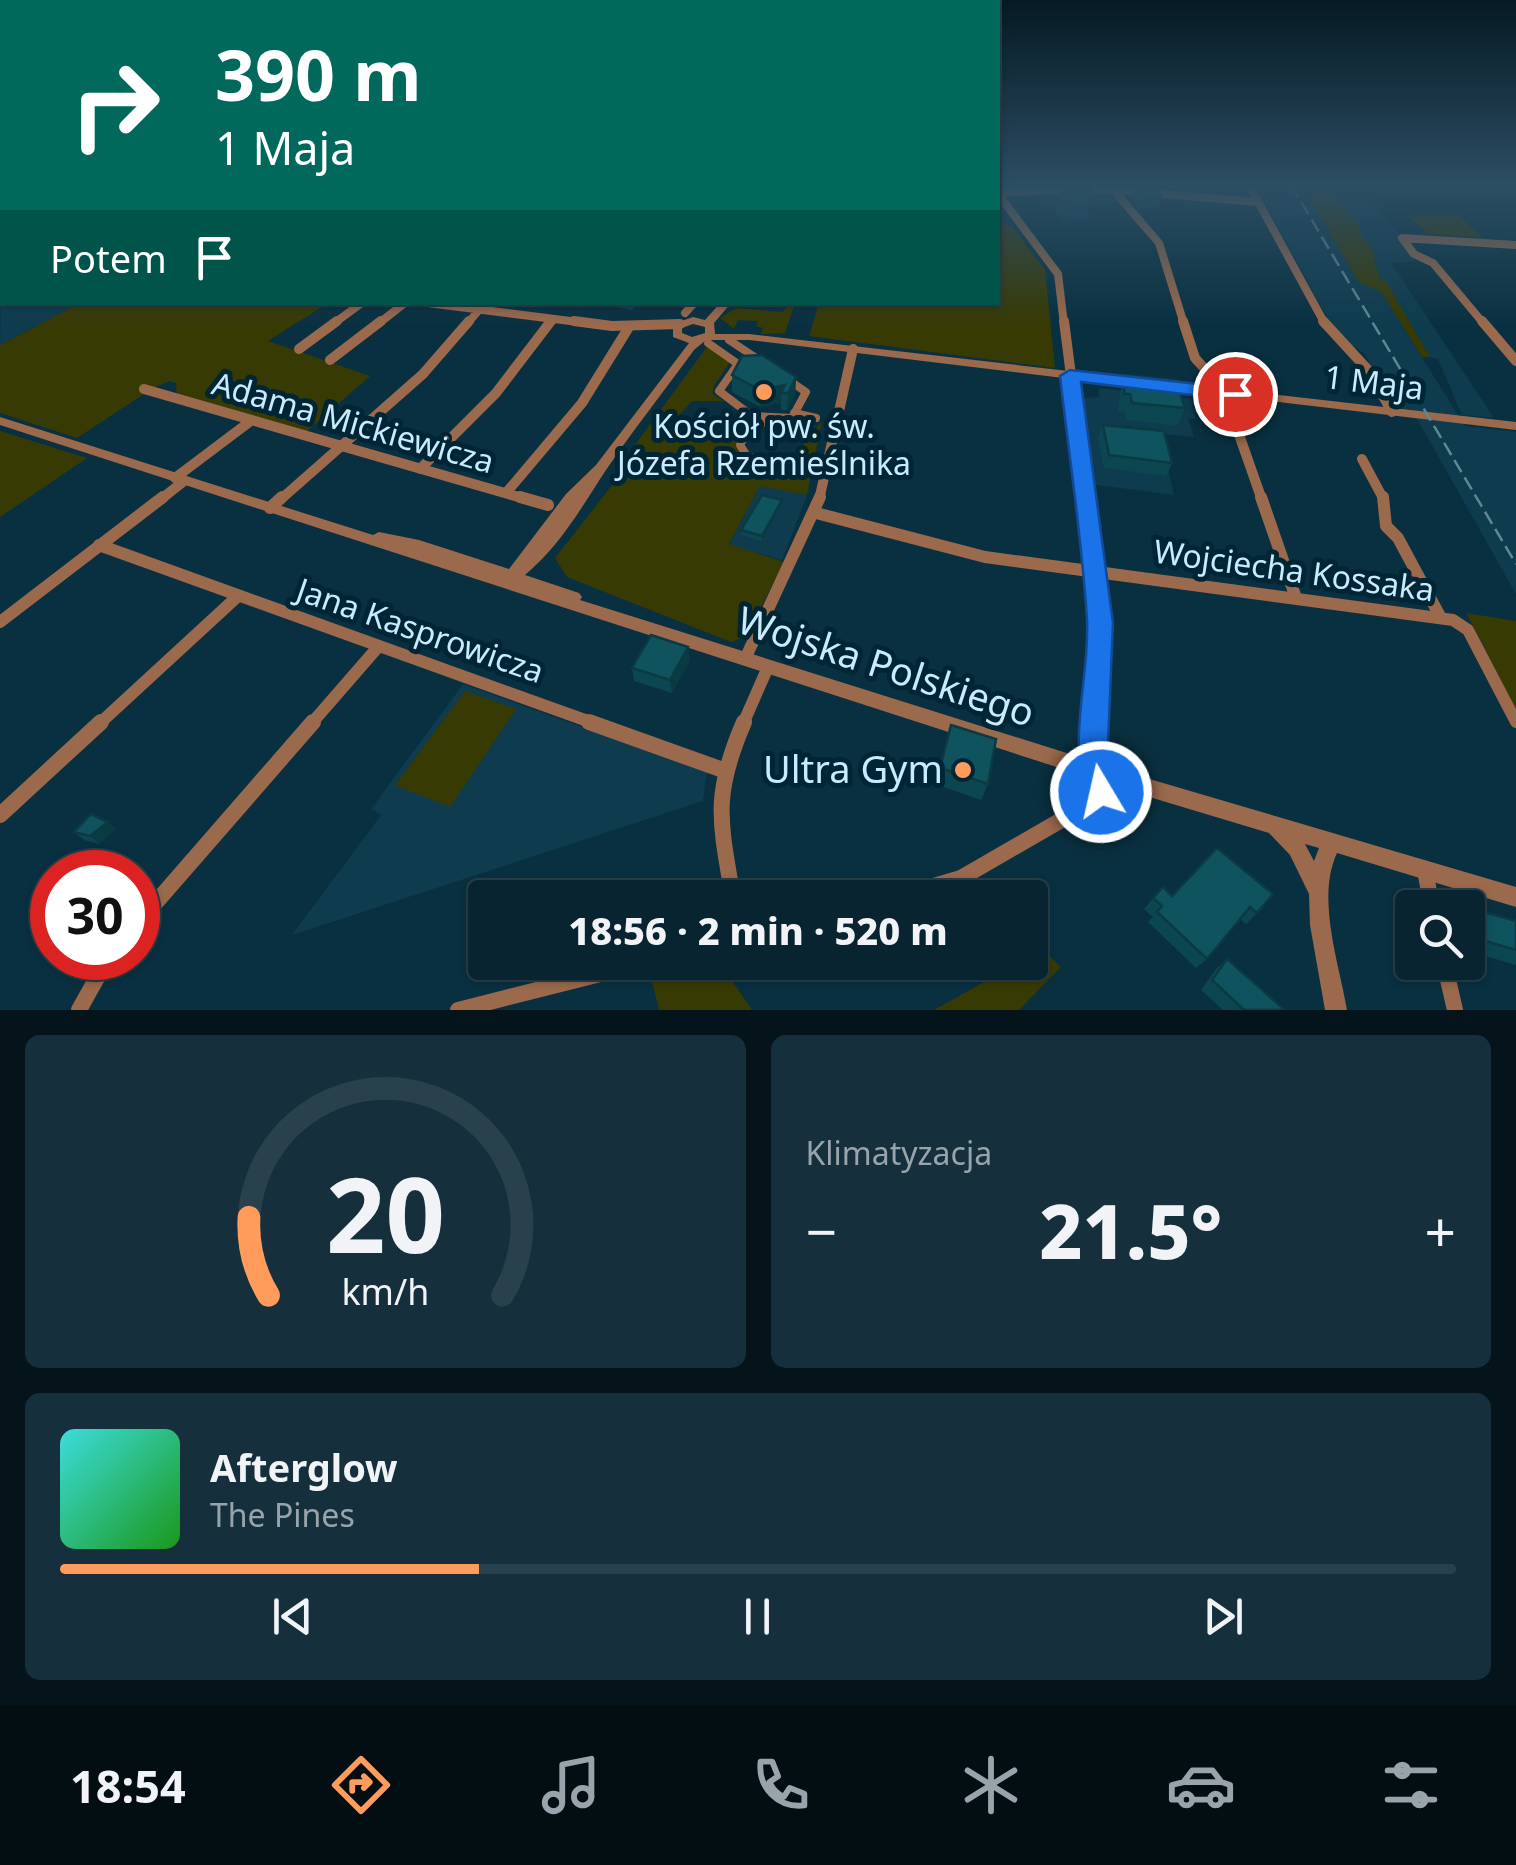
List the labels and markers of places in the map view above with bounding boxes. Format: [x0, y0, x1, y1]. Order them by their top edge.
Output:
pin [1193, 352, 1278, 437]
marker: Kościół pw. św. Józefa Rzemieślnika [753, 381, 775, 403]
place label: Kościół pw. św. Józefa Rzemieślnika [614, 404, 911, 484]
place label: Ultra Gym [763, 742, 943, 794]
marker: Ultra Gym [952, 759, 974, 781]

